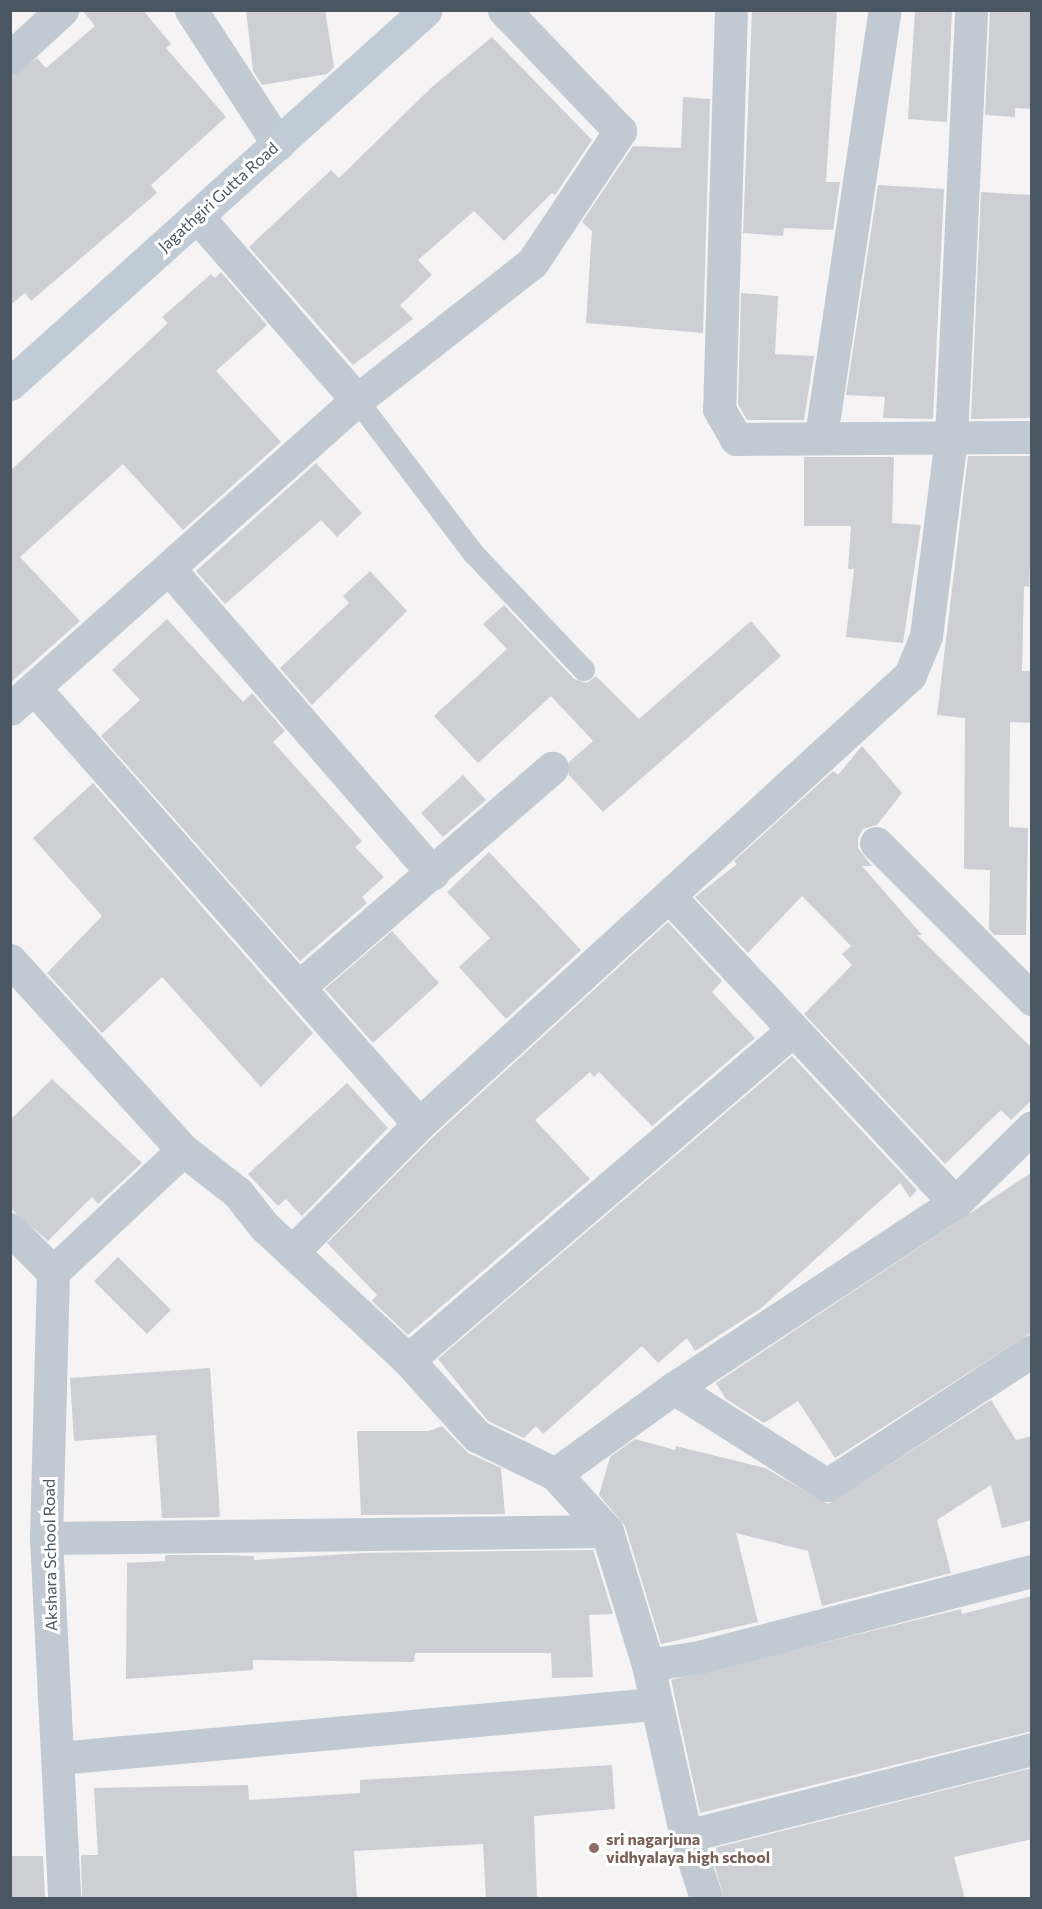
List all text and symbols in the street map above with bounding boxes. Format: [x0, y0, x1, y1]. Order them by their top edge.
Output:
street label: Jagathgiri Gutta Road [154, 138, 282, 256]
street label: Akshara School Road [39, 1479, 61, 1631]
place label: sri nagarjuna vidhyalaya high school [606, 1829, 770, 1867]
marker: sri nagarjuna vidhyalaya high school [587, 1841, 601, 1855]

